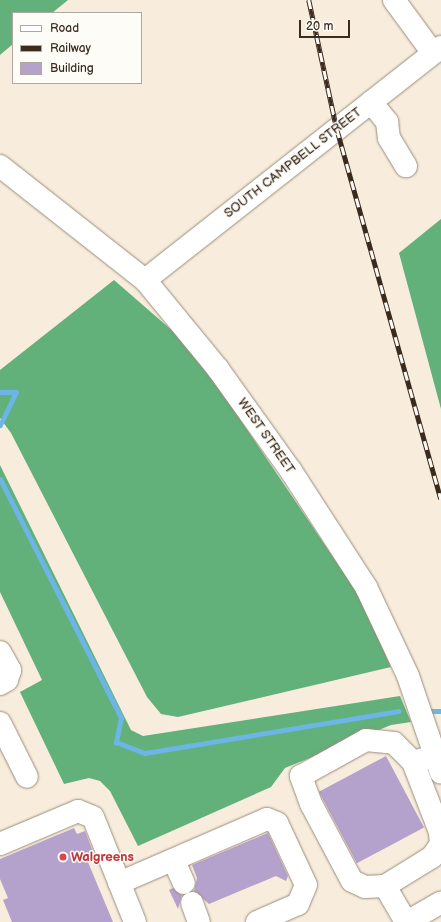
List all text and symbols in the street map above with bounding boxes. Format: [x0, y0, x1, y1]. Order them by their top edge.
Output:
legend [12, 12, 142, 84]
scale bar [301, 12, 352, 38]
text: 20 m [306, 19, 333, 34]
text: Road [50, 21, 79, 36]
text: Railway [50, 41, 91, 56]
text: Building [50, 61, 94, 76]
street label: SOUTH CAMPBELL STREET [221, 104, 365, 222]
street label: WEST STREET [234, 395, 298, 477]
place label: Walgreens [71, 849, 134, 865]
marker: Walgreens [58, 852, 68, 862]

